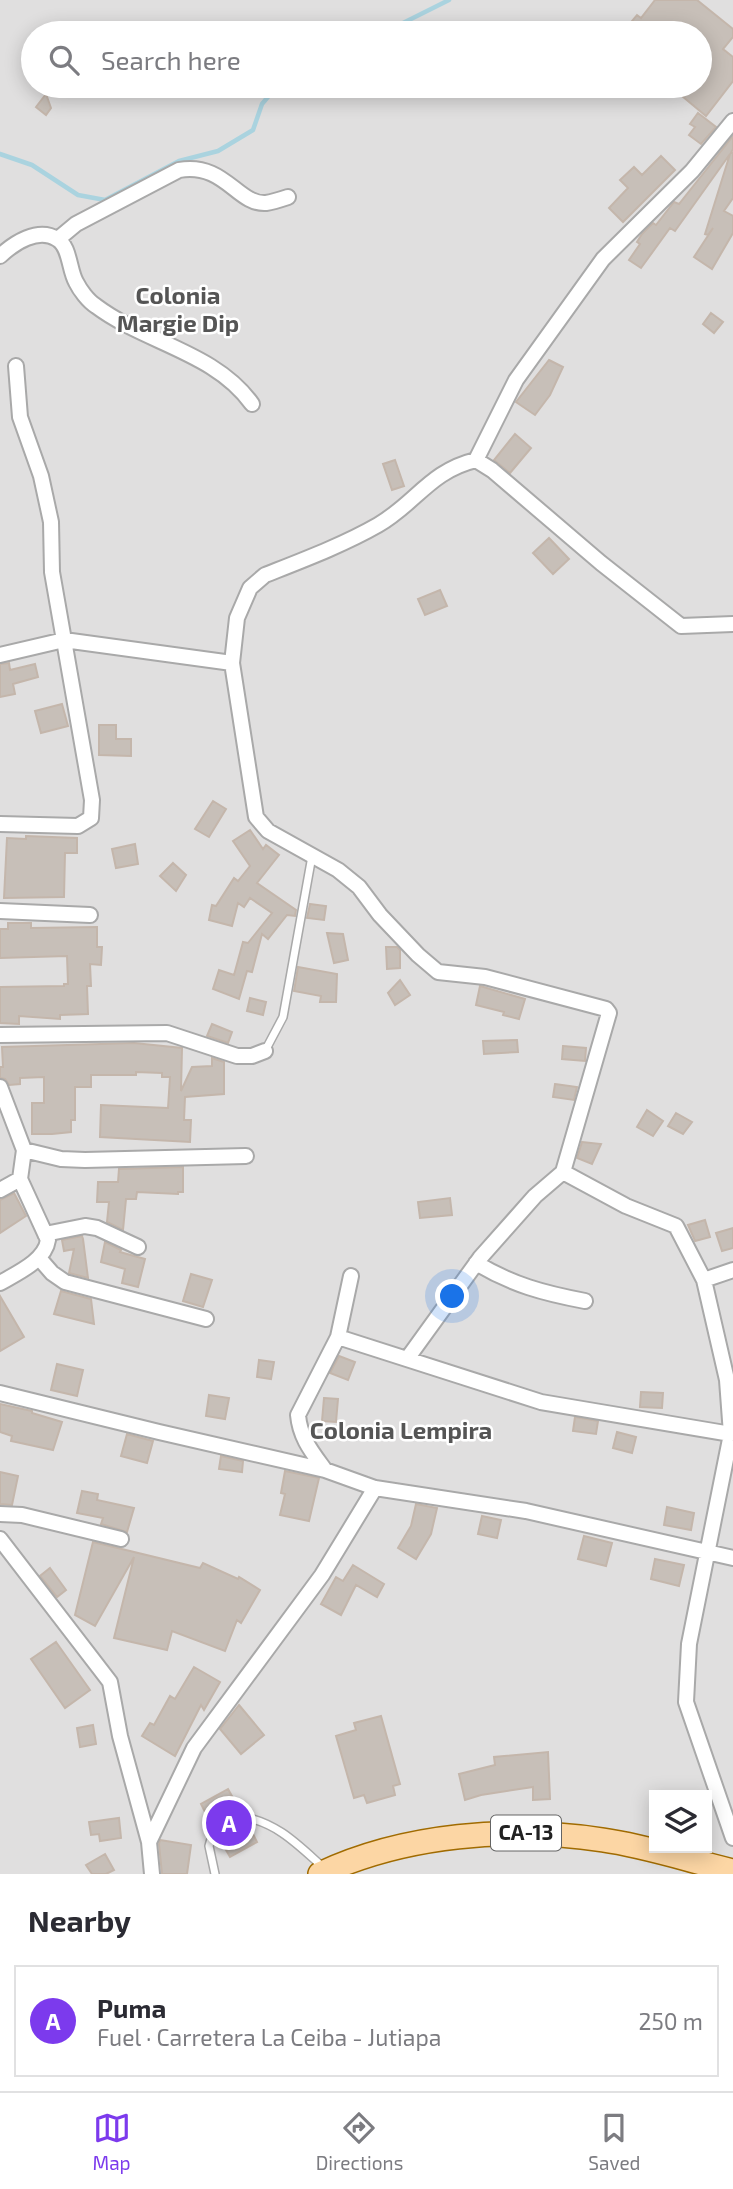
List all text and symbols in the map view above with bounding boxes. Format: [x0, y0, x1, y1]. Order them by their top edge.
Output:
search box [21, 21, 712, 98]
icon: search [45, 41, 83, 79]
text: Search here [101, 44, 241, 75]
district label: Colonia Margie Dip [117, 280, 239, 337]
your location [435, 1279, 469, 1313]
district label: Colonia Lempira [310, 1415, 492, 1444]
map controls [649, 1790, 712, 1853]
button: layers [649, 1790, 712, 1853]
pin: A [206, 1797, 252, 1849]
road number: CA-13 [491, 1815, 561, 1850]
text: Nearby [28, 1902, 131, 1938]
text: Puma [97, 1992, 166, 2023]
text: A [45, 2007, 61, 2035]
text: 250 m [639, 2007, 703, 2035]
text: Fuel · Carretera La Ceiba - Jutiapa [97, 2023, 441, 2051]
tab: Map [93, 2109, 131, 2174]
tab: Directions [316, 2109, 403, 2174]
tab: Saved [588, 2109, 640, 2174]

